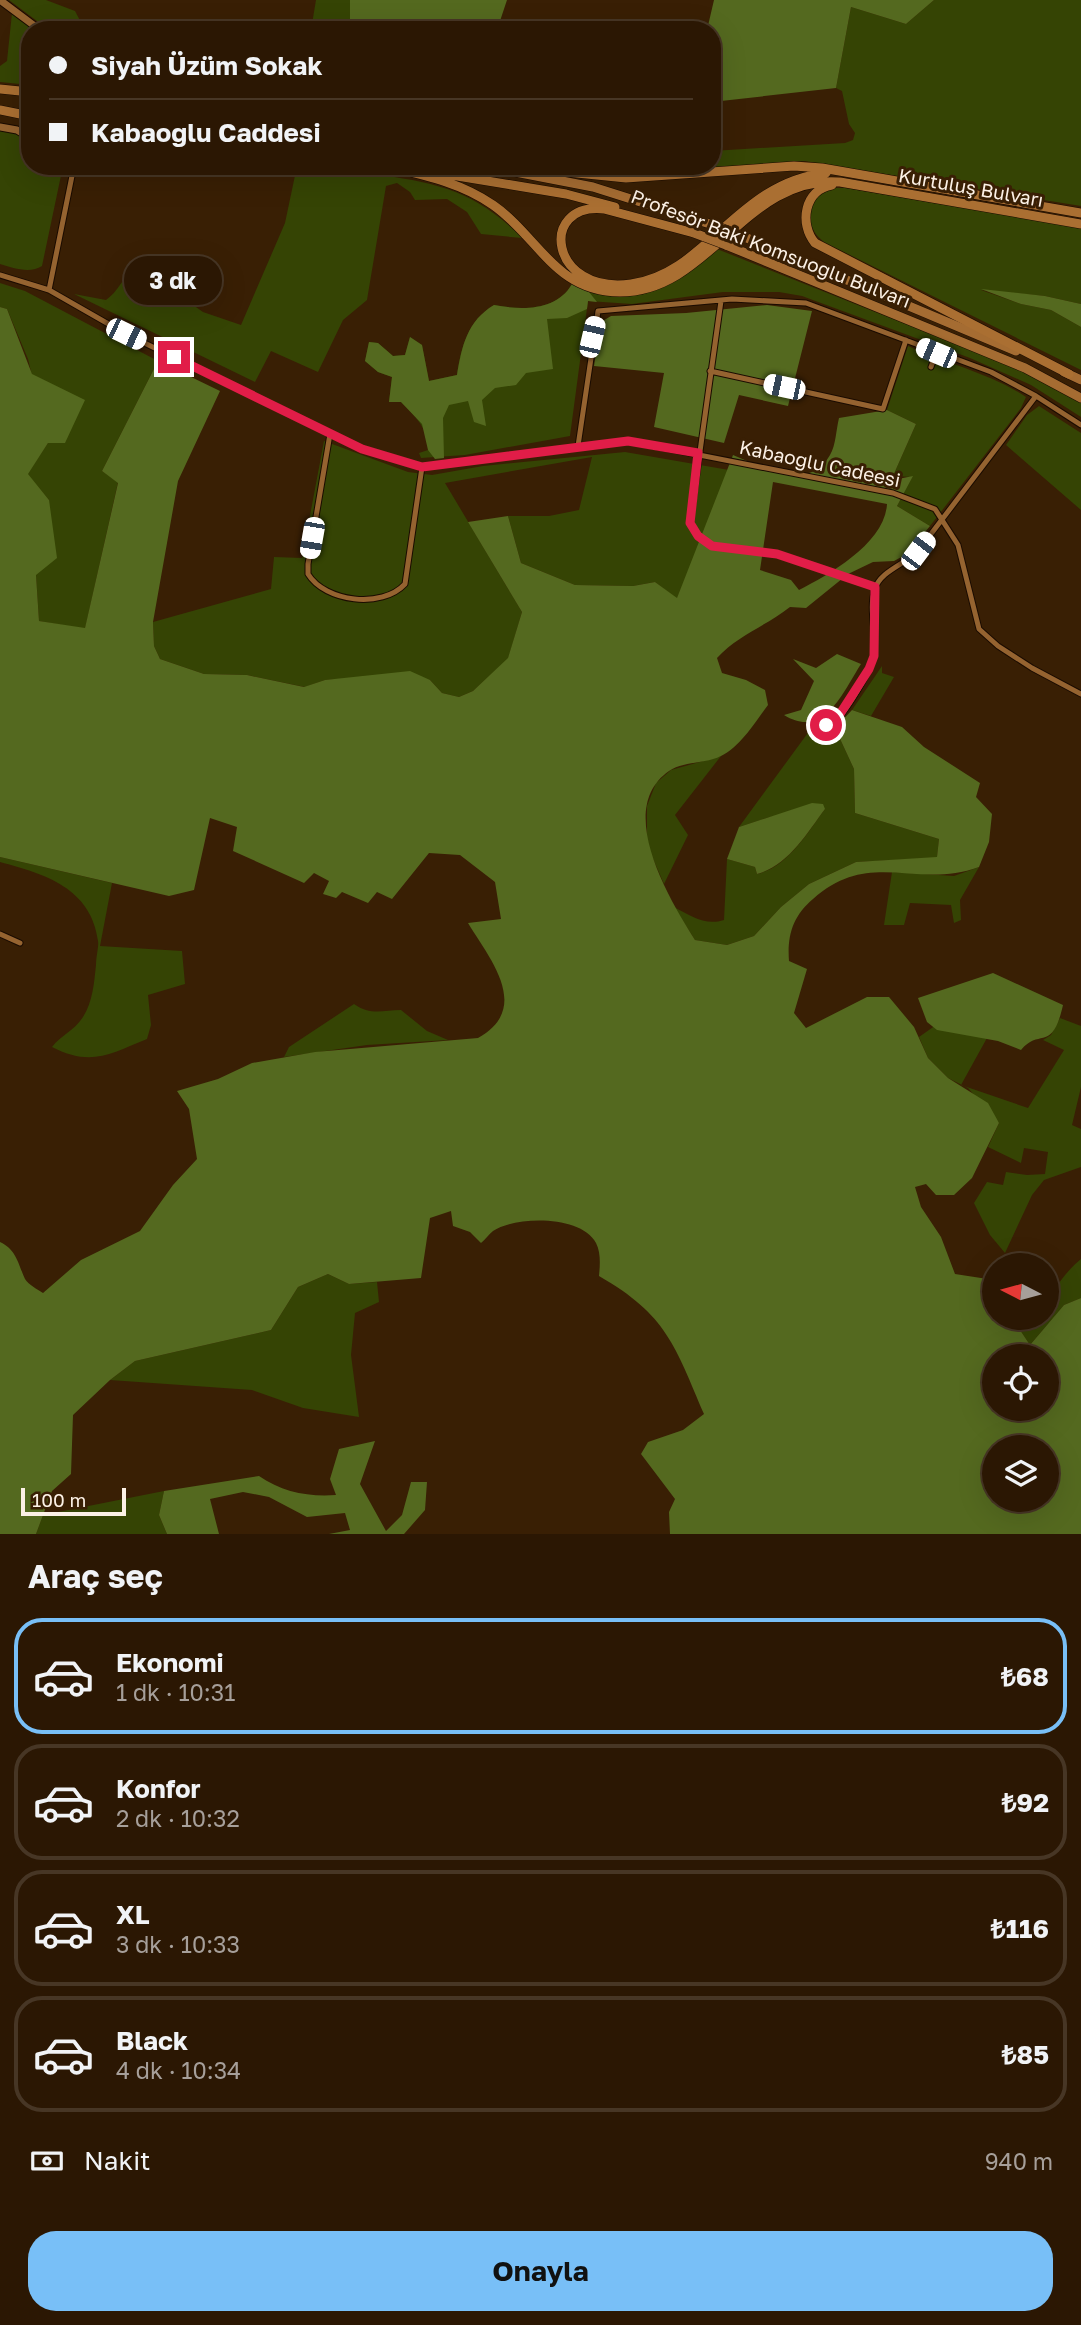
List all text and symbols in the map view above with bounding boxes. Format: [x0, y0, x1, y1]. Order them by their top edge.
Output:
text: Siyah Üzüm Sokak [91, 50, 323, 81]
text: Kabaoğlu Caddesi [91, 117, 321, 148]
street label: Kurtuluş Bulvarı [897, 163, 1045, 211]
street label: Profesör Baki Komsuoğlu Bulvarı [628, 184, 914, 312]
callout: 3 dk [125, 256, 223, 304]
text: 3 dk [149, 266, 197, 294]
car [578, 314, 607, 360]
car [103, 315, 150, 353]
car [913, 335, 960, 371]
route end [158, 341, 190, 373]
car [762, 372, 807, 402]
street label: Kabaoğlu Cadeesi [737, 435, 903, 491]
car [299, 515, 326, 561]
car [897, 528, 940, 574]
route start [810, 709, 842, 741]
north arrow [982, 1253, 1059, 1330]
map controls [982, 1253, 1059, 1512]
button: locate [982, 1344, 1059, 1421]
button: layers [982, 1435, 1059, 1512]
scale bar [21, 1485, 126, 1517]
text: 100 m [32, 1488, 86, 1511]
text: Araç seç [28, 1557, 163, 1595]
icon: car [32, 1645, 95, 1708]
text: Ekonomi [116, 1647, 224, 1678]
text: ₺68 [1001, 1661, 1049, 1692]
text: 1 dk · 10:31 [116, 1678, 235, 1706]
icon: car [32, 1771, 95, 1834]
text: Konfor [116, 1773, 201, 1804]
text: ₺92 [1002, 1787, 1049, 1818]
text: 2 dk · 10:32 [116, 1804, 240, 1832]
icon: car [32, 1897, 95, 1960]
text: XL [116, 1899, 150, 1930]
text: ₺116 [991, 1913, 1049, 1944]
text: 3 dk · 10:33 [116, 1930, 240, 1958]
icon: car [32, 2023, 95, 2086]
text: Black [116, 2025, 188, 2056]
text: ₺85 [1002, 2039, 1049, 2070]
text: 4 dk · 10:34 [116, 2056, 241, 2084]
icon: cash [28, 2142, 66, 2180]
text: Nakit [84, 2145, 151, 2176]
text: 940 m [985, 2147, 1053, 2175]
button: Onayla [28, 2231, 1053, 2311]

